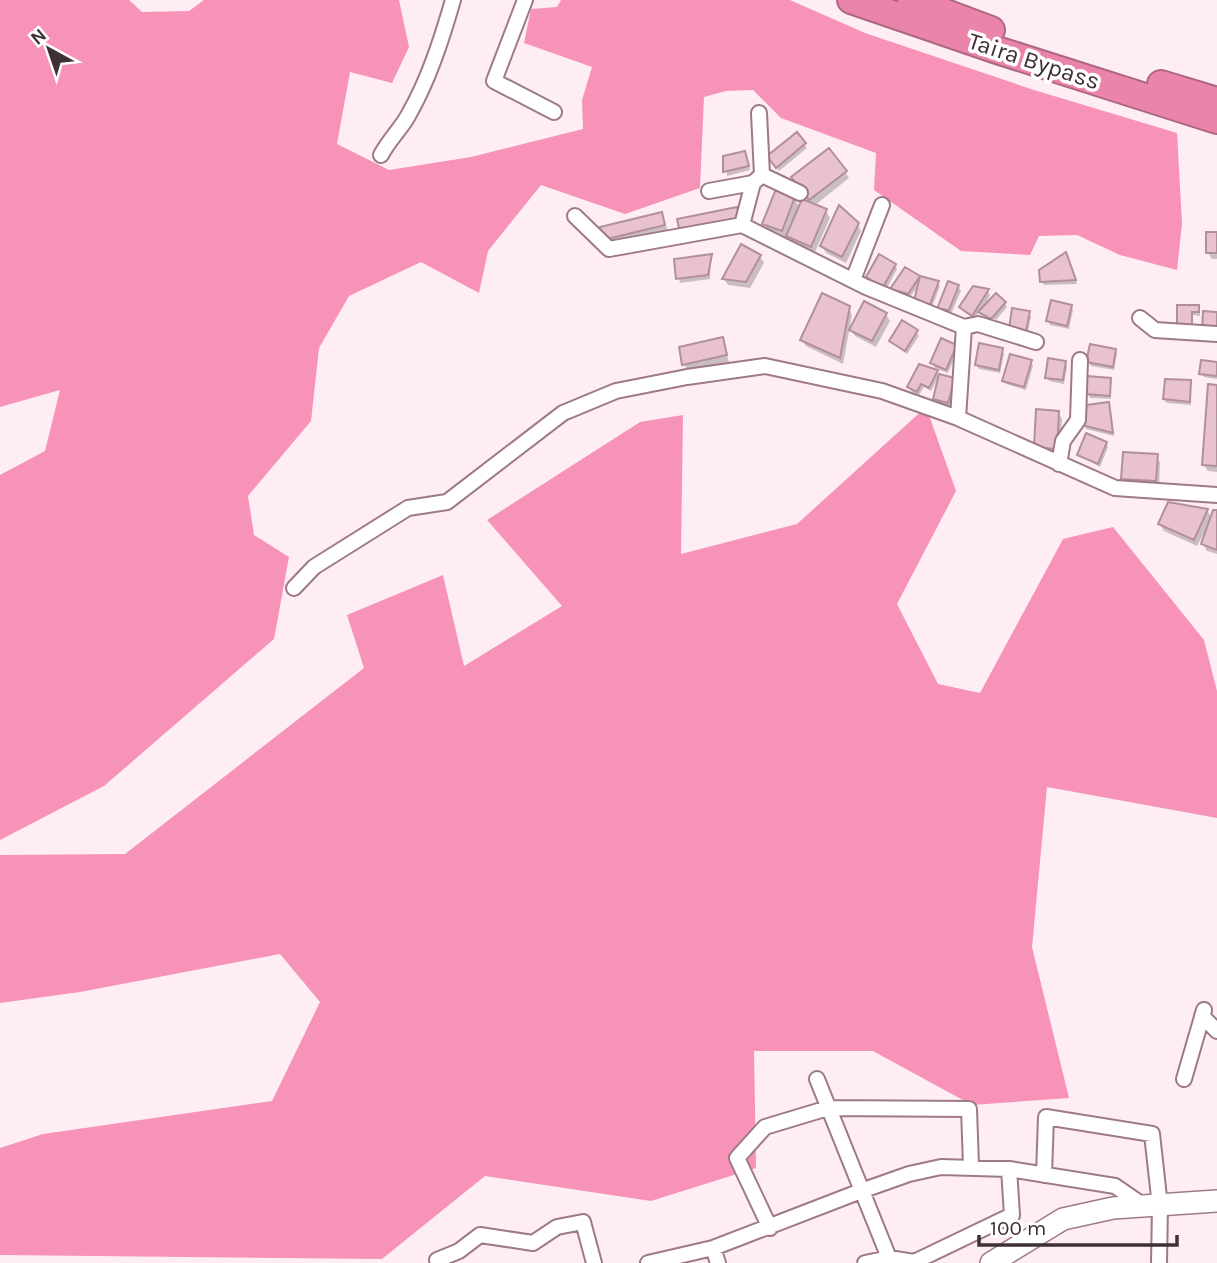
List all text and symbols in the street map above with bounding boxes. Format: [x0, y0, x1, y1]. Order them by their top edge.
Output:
north arrow [14, 14, 84, 84]
text: N [26, 24, 51, 50]
street label: Taira Bypass [965, 27, 1103, 95]
scale bar [979, 1204, 1177, 1248]
text: 100 m [990, 1216, 1047, 1240]

